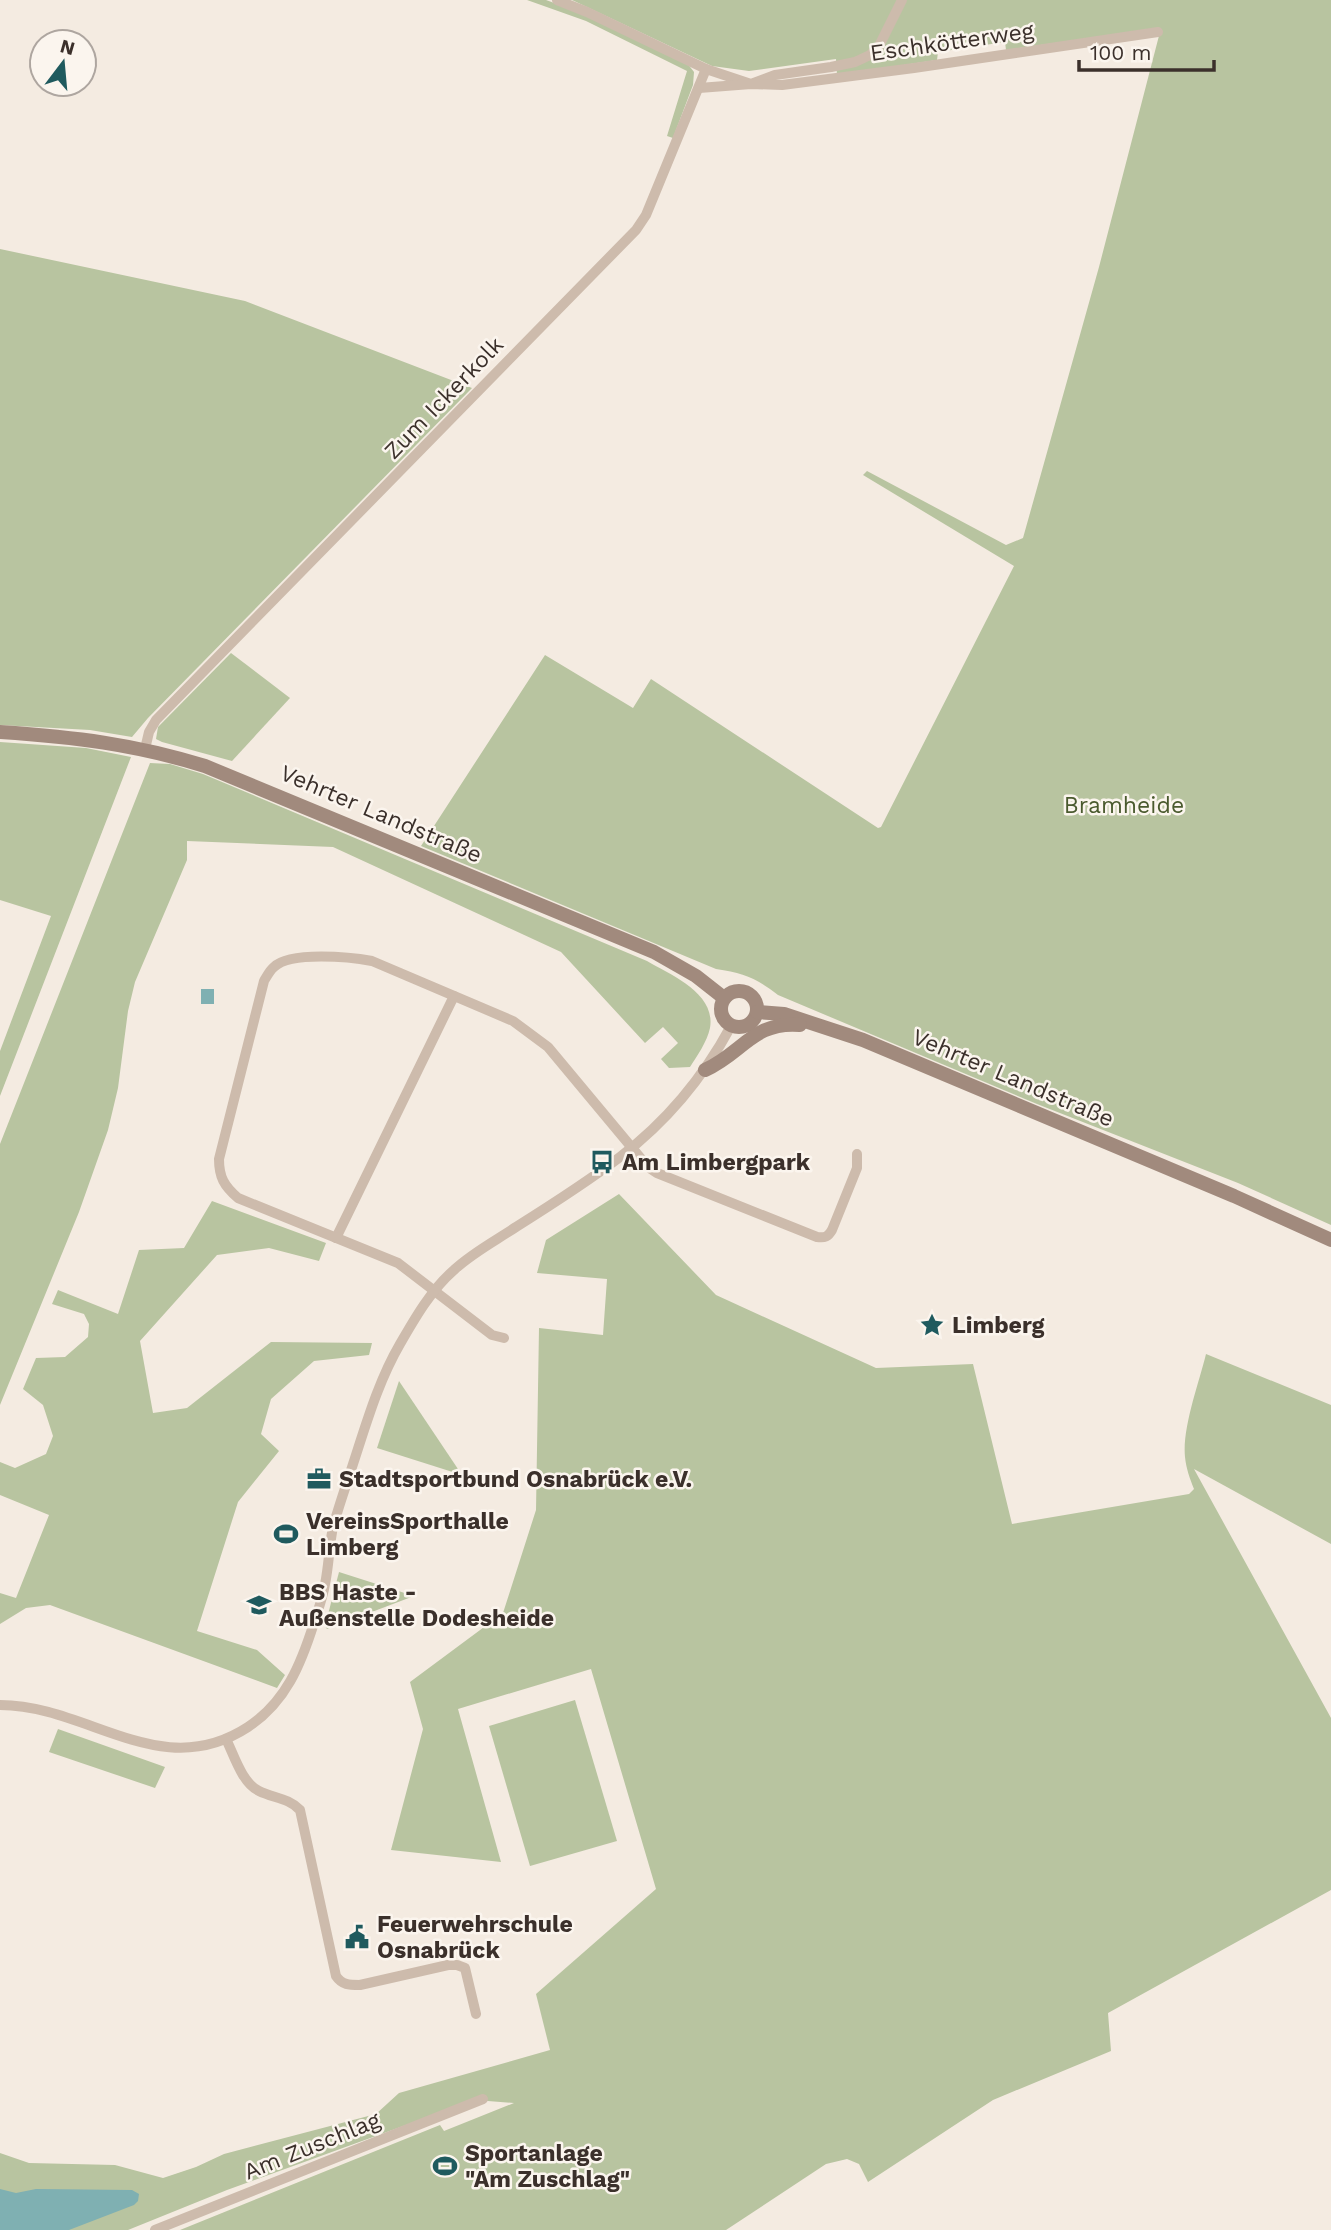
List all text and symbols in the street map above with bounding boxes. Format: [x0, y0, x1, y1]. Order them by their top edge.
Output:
street label: Eschkötterweg [868, 17, 1036, 67]
north arrow [28, 28, 98, 98]
scale bar [1079, 28, 1214, 72]
text: N [58, 34, 77, 60]
text: 100 m [1090, 40, 1152, 65]
street label: Zum Ickerkolk [379, 331, 509, 465]
street label: Vehrter Landstraße [276, 759, 486, 869]
park label: Bramheide [1064, 792, 1184, 819]
street label: Vehrter Landstraße [908, 1023, 1118, 1133]
bus stop icon: Am Limbergpark [588, 1148, 616, 1176]
place label: Am Limbergpark [622, 1149, 811, 1176]
place icon: Limberg [918, 1311, 946, 1339]
place label: Limberg [952, 1312, 1045, 1339]
office icon: Stadtsportbund Osnabrück e.V. [305, 1465, 333, 1493]
place label: Stadtsportbund Osnabrück e.V. [339, 1466, 692, 1493]
place label: VereinsSporthalle Limberg [306, 1508, 509, 1561]
sports icon: VereinsSporthalle Limberg [272, 1520, 300, 1548]
place label: BBS Haste - Außenstelle Dodesheide [279, 1579, 554, 1632]
school or university icon: BBS Haste - Außenstelle Dodesheide [245, 1591, 273, 1619]
place label: Feuerwehrschule Osnabrück [377, 1911, 573, 1964]
public building icon: Feuerwehrschule Osnabrück [343, 1923, 371, 1951]
street label: Am Zuschlag [240, 2106, 385, 2186]
place label: Sportanlage "Am Zuschlag" [465, 2140, 630, 2193]
sports icon: Sportanlage "Am Zuschlag" [431, 2152, 459, 2180]

